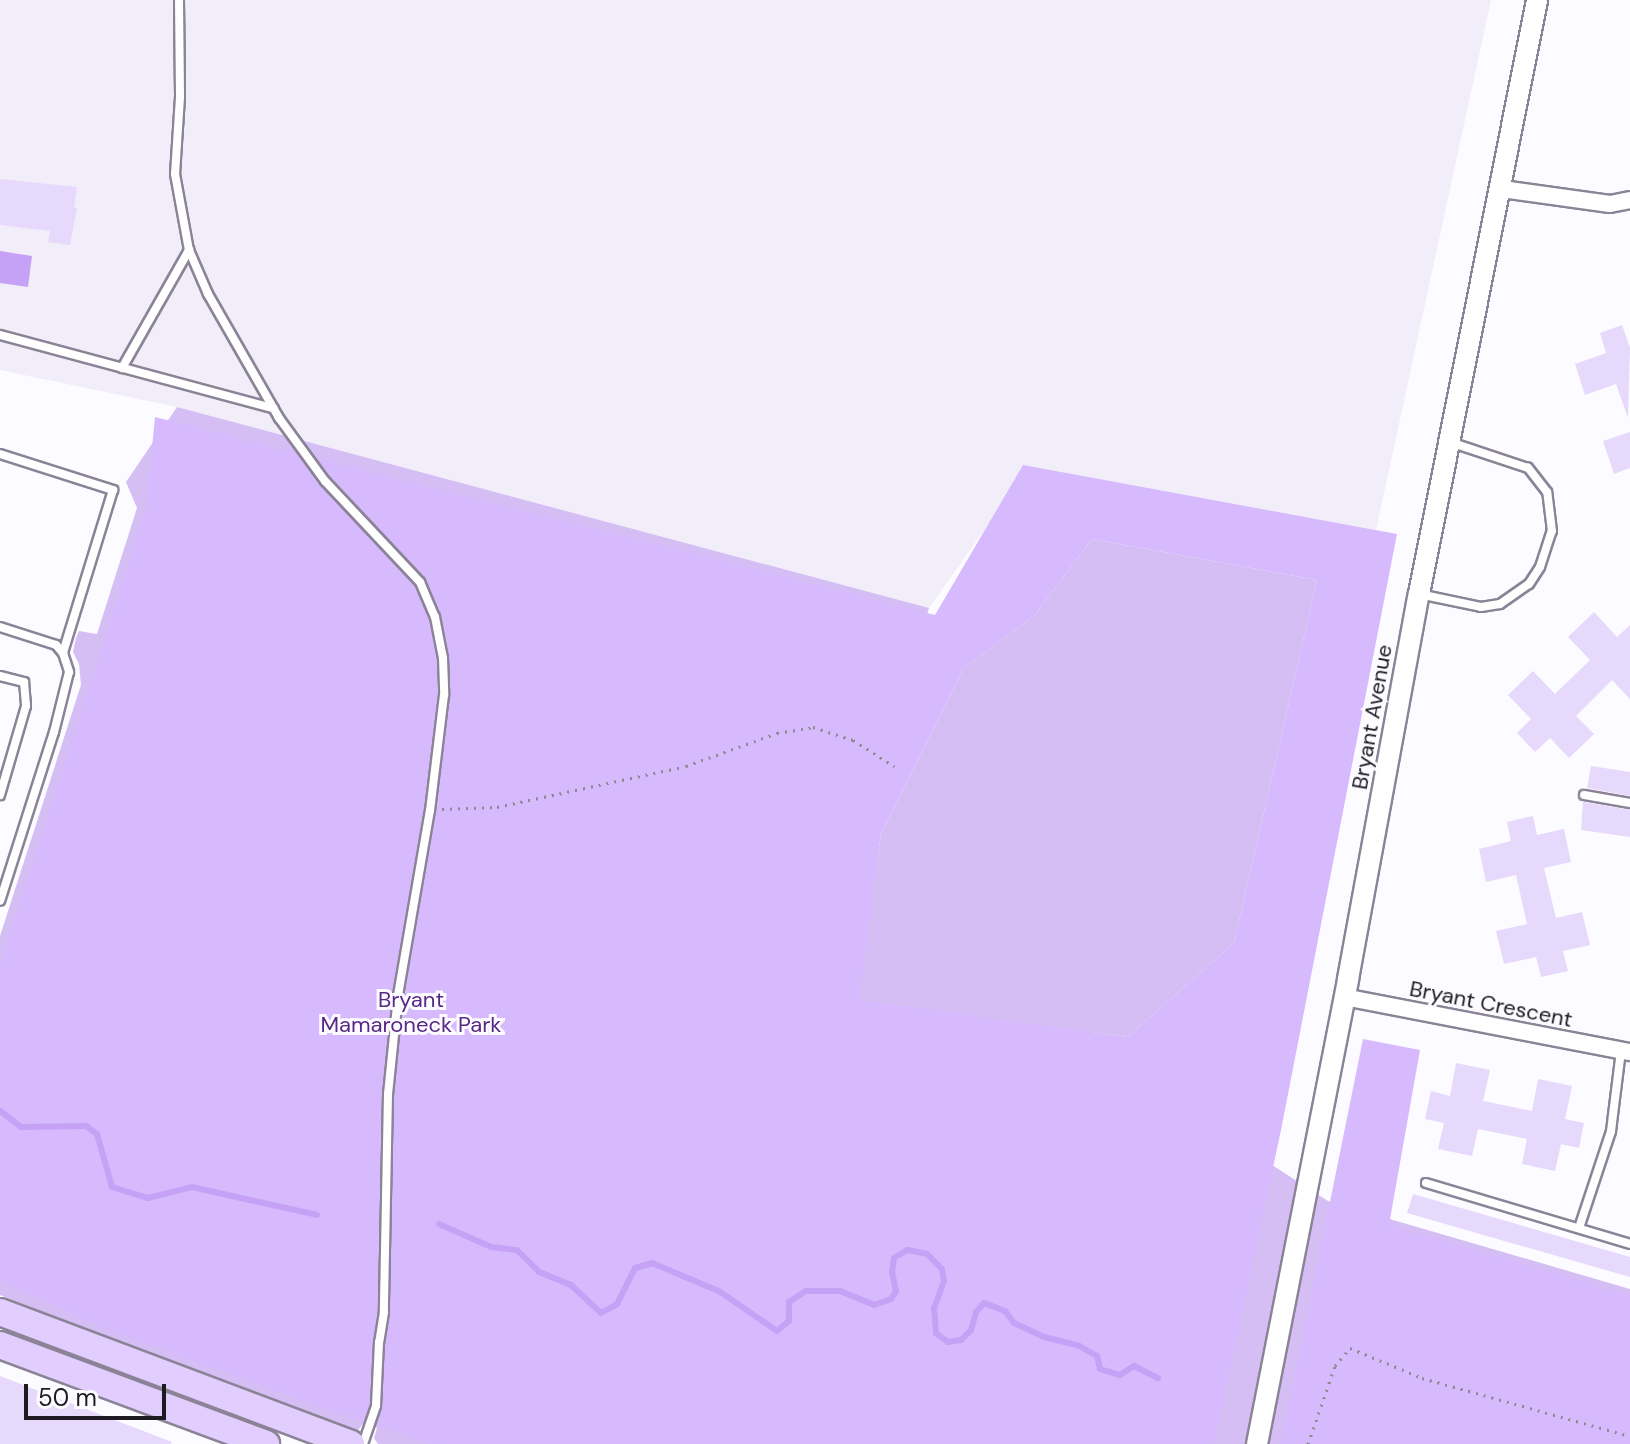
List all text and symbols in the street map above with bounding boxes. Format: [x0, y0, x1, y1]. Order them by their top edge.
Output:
street label: Bryant Avenue [1346, 642, 1398, 792]
street label: Bryant Crescent [1407, 975, 1575, 1033]
park label: Bryant Mamaroneck Park [321, 986, 501, 1038]
scale bar [28, 1368, 170, 1418]
text: 50 m [38, 1382, 97, 1413]

